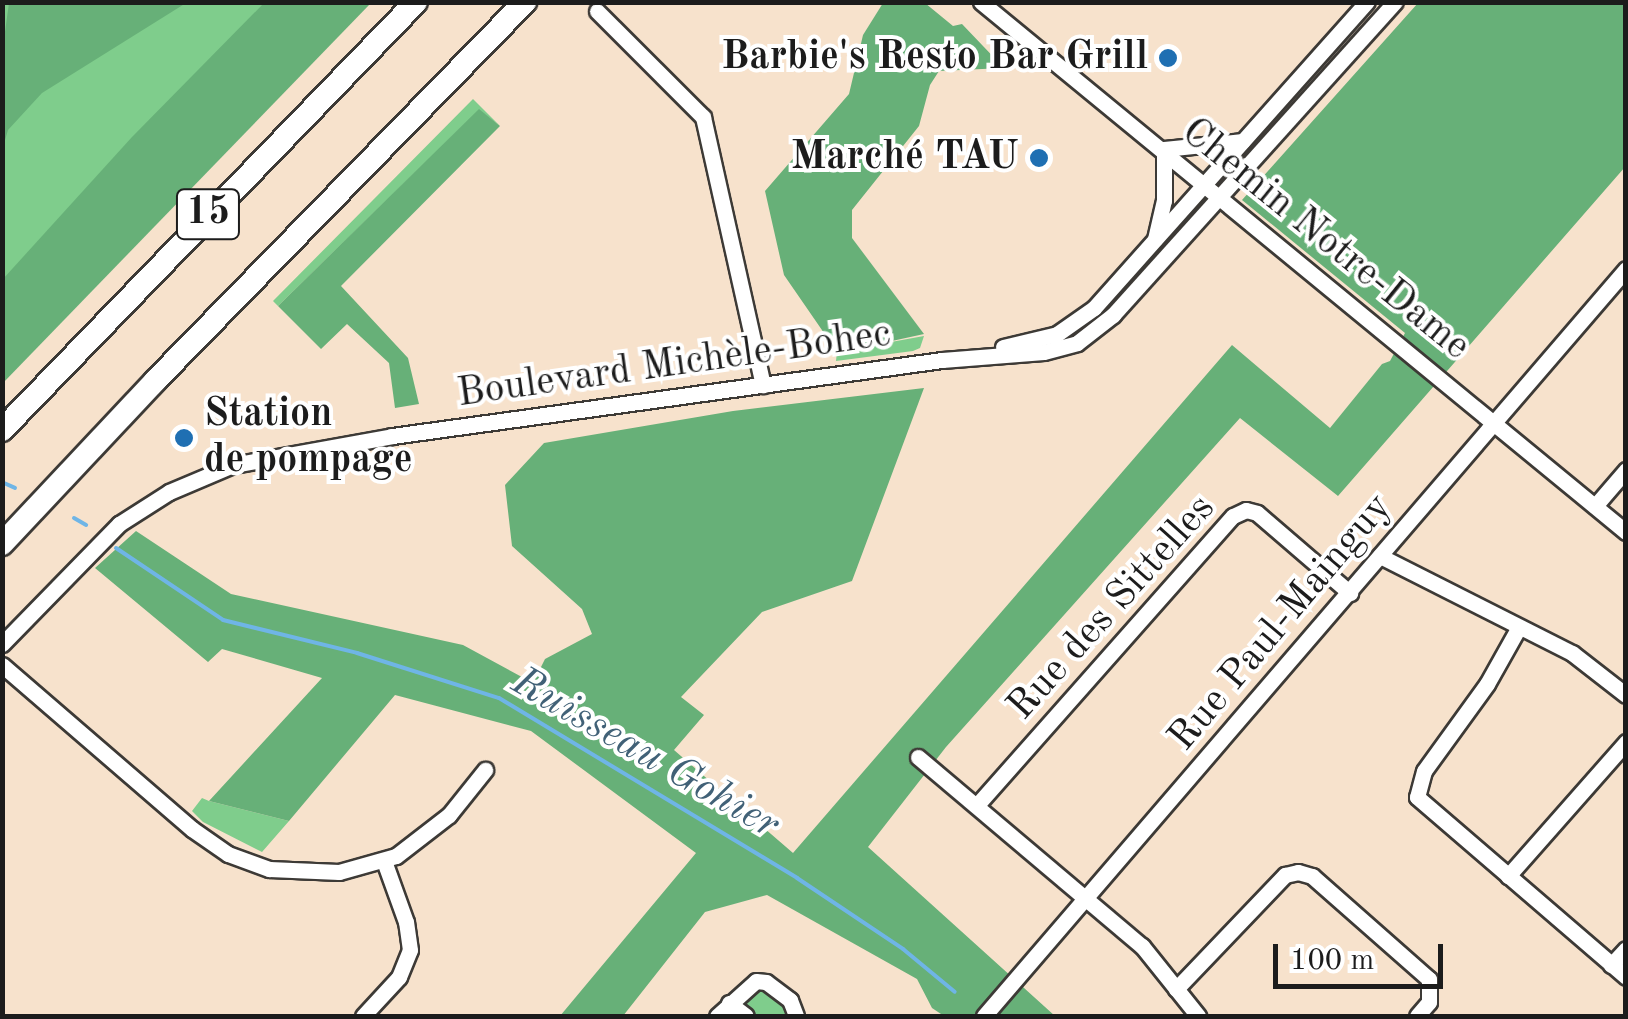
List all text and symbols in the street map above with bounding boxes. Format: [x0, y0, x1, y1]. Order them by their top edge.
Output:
place label: Barbie's Resto Bar Grill [721, 34, 1148, 82]
marker: Barbie's Resto Bar Grill [1157, 47, 1179, 69]
street label: Chemin Notre-Dame [1171, 109, 1479, 371]
place label: Marché TAU [791, 134, 1019, 182]
marker: Marché TAU [1028, 147, 1050, 169]
road number: 15 [176, 181, 240, 247]
street label: Boulevard Michèle-Bohec [454, 311, 894, 419]
place label: Station de pompage [204, 391, 413, 485]
marker: Station de pompage [173, 427, 195, 449]
street label: Rue Paul-Mainguy [1159, 484, 1403, 762]
street label: Rue des Sittelles [998, 485, 1226, 731]
water label: Ruisseau Gohier [502, 657, 788, 851]
scale bar [1278, 924, 1448, 986]
text: 100 m [1290, 946, 1374, 976]

